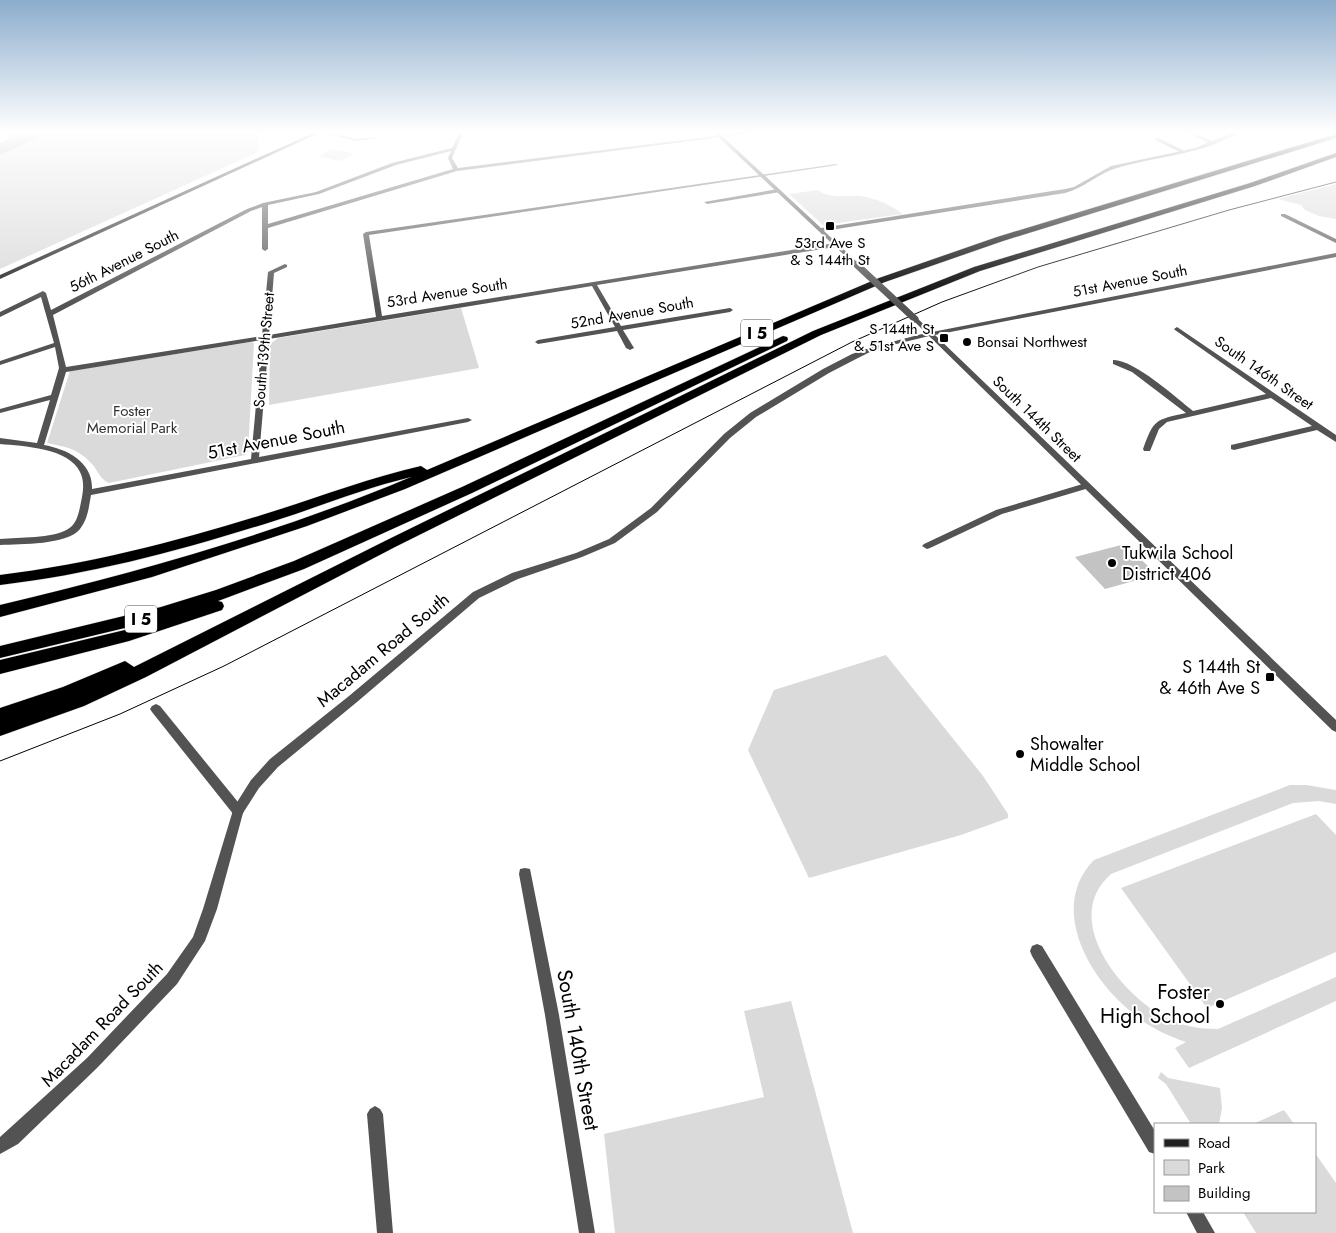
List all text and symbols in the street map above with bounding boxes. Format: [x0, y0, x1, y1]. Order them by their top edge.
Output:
marker: 53rd Ave S & S 144th St [824, 220, 836, 232]
street label: 56th Avenue South [66, 224, 182, 298]
place label: 53rd Ave S & S 144th St [790, 232, 870, 271]
street label: 51st Avenue South [1071, 259, 1189, 303]
street label: 53rd Avenue South [385, 273, 509, 313]
street label: South 139th Street [248, 291, 280, 409]
street label: 52nd Avenue South [569, 291, 695, 335]
place label: S 144th St & 51st Ave S [854, 318, 934, 357]
road number: I 5 [741, 319, 773, 346]
place label: Bonsai Northwest [977, 331, 1087, 353]
street label: South 146th Street [1210, 331, 1318, 416]
marker: S 144th St & 51st Ave S [938, 332, 950, 344]
marker: Bonsai Northwest [961, 336, 973, 348]
street label: South 144th Street [988, 371, 1087, 468]
park label: Foster Memorial Park [87, 400, 178, 439]
street label: 51st Avenue South [205, 414, 347, 466]
place label: Tukwila School District 406 [1122, 540, 1233, 587]
marker: Tukwila School District 406 [1106, 557, 1118, 569]
street label: Macadam Road South [311, 587, 455, 713]
road number: I 5 [125, 606, 157, 632]
place label: S 144th St & 46th Ave S [1159, 654, 1261, 701]
marker: S 144th St & 46th Ave S [1264, 671, 1276, 683]
place label: Showalter Middle School [1030, 731, 1140, 778]
marker: Showalter Middle School [1014, 748, 1026, 760]
street label: Macadam Road South [35, 955, 169, 1093]
street label: South 140th Street [549, 967, 607, 1133]
place label: Foster High School [1100, 977, 1211, 1031]
marker: Foster High School [1214, 998, 1226, 1010]
legend [1154, 1123, 1316, 1213]
text: Road [1198, 1132, 1230, 1154]
text: Park [1198, 1157, 1225, 1179]
text: Building [1198, 1182, 1250, 1204]

